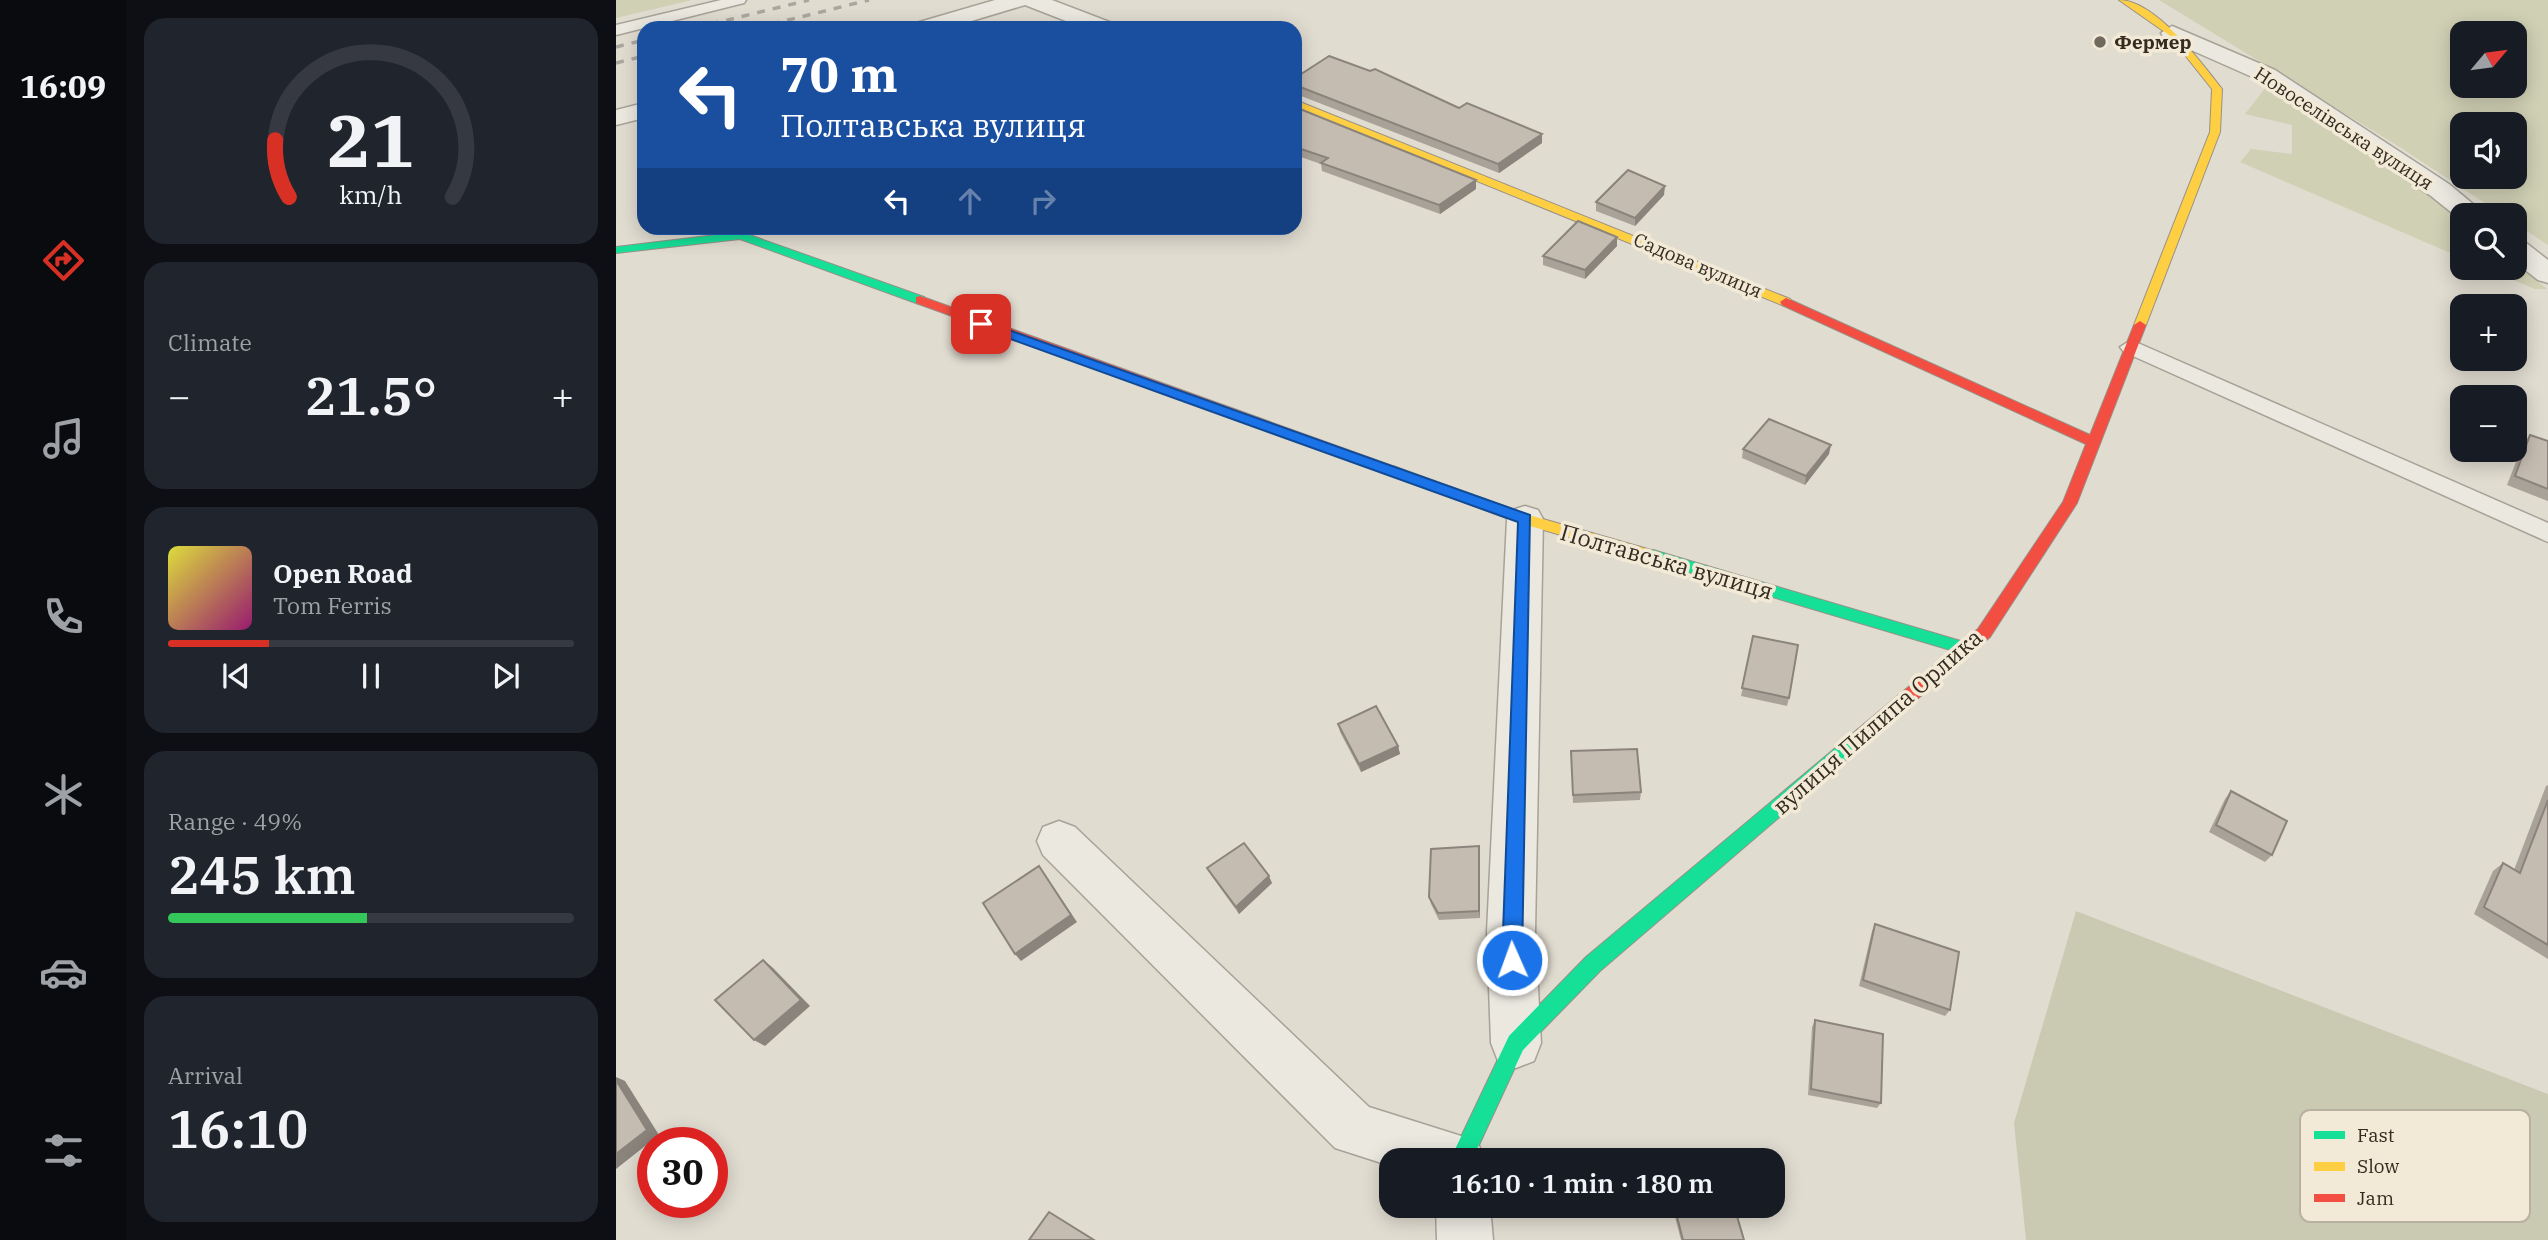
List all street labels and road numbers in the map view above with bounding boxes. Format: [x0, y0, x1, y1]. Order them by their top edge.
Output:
street label: Новоселівська вулиця [2250, 61, 2438, 195]
street label: Садова вулиця [1630, 227, 1766, 303]
street label: Полтавська вулиця [1557, 516, 1777, 606]
street label: вулиця Пилипа Орлика [1766, 622, 1988, 820]

